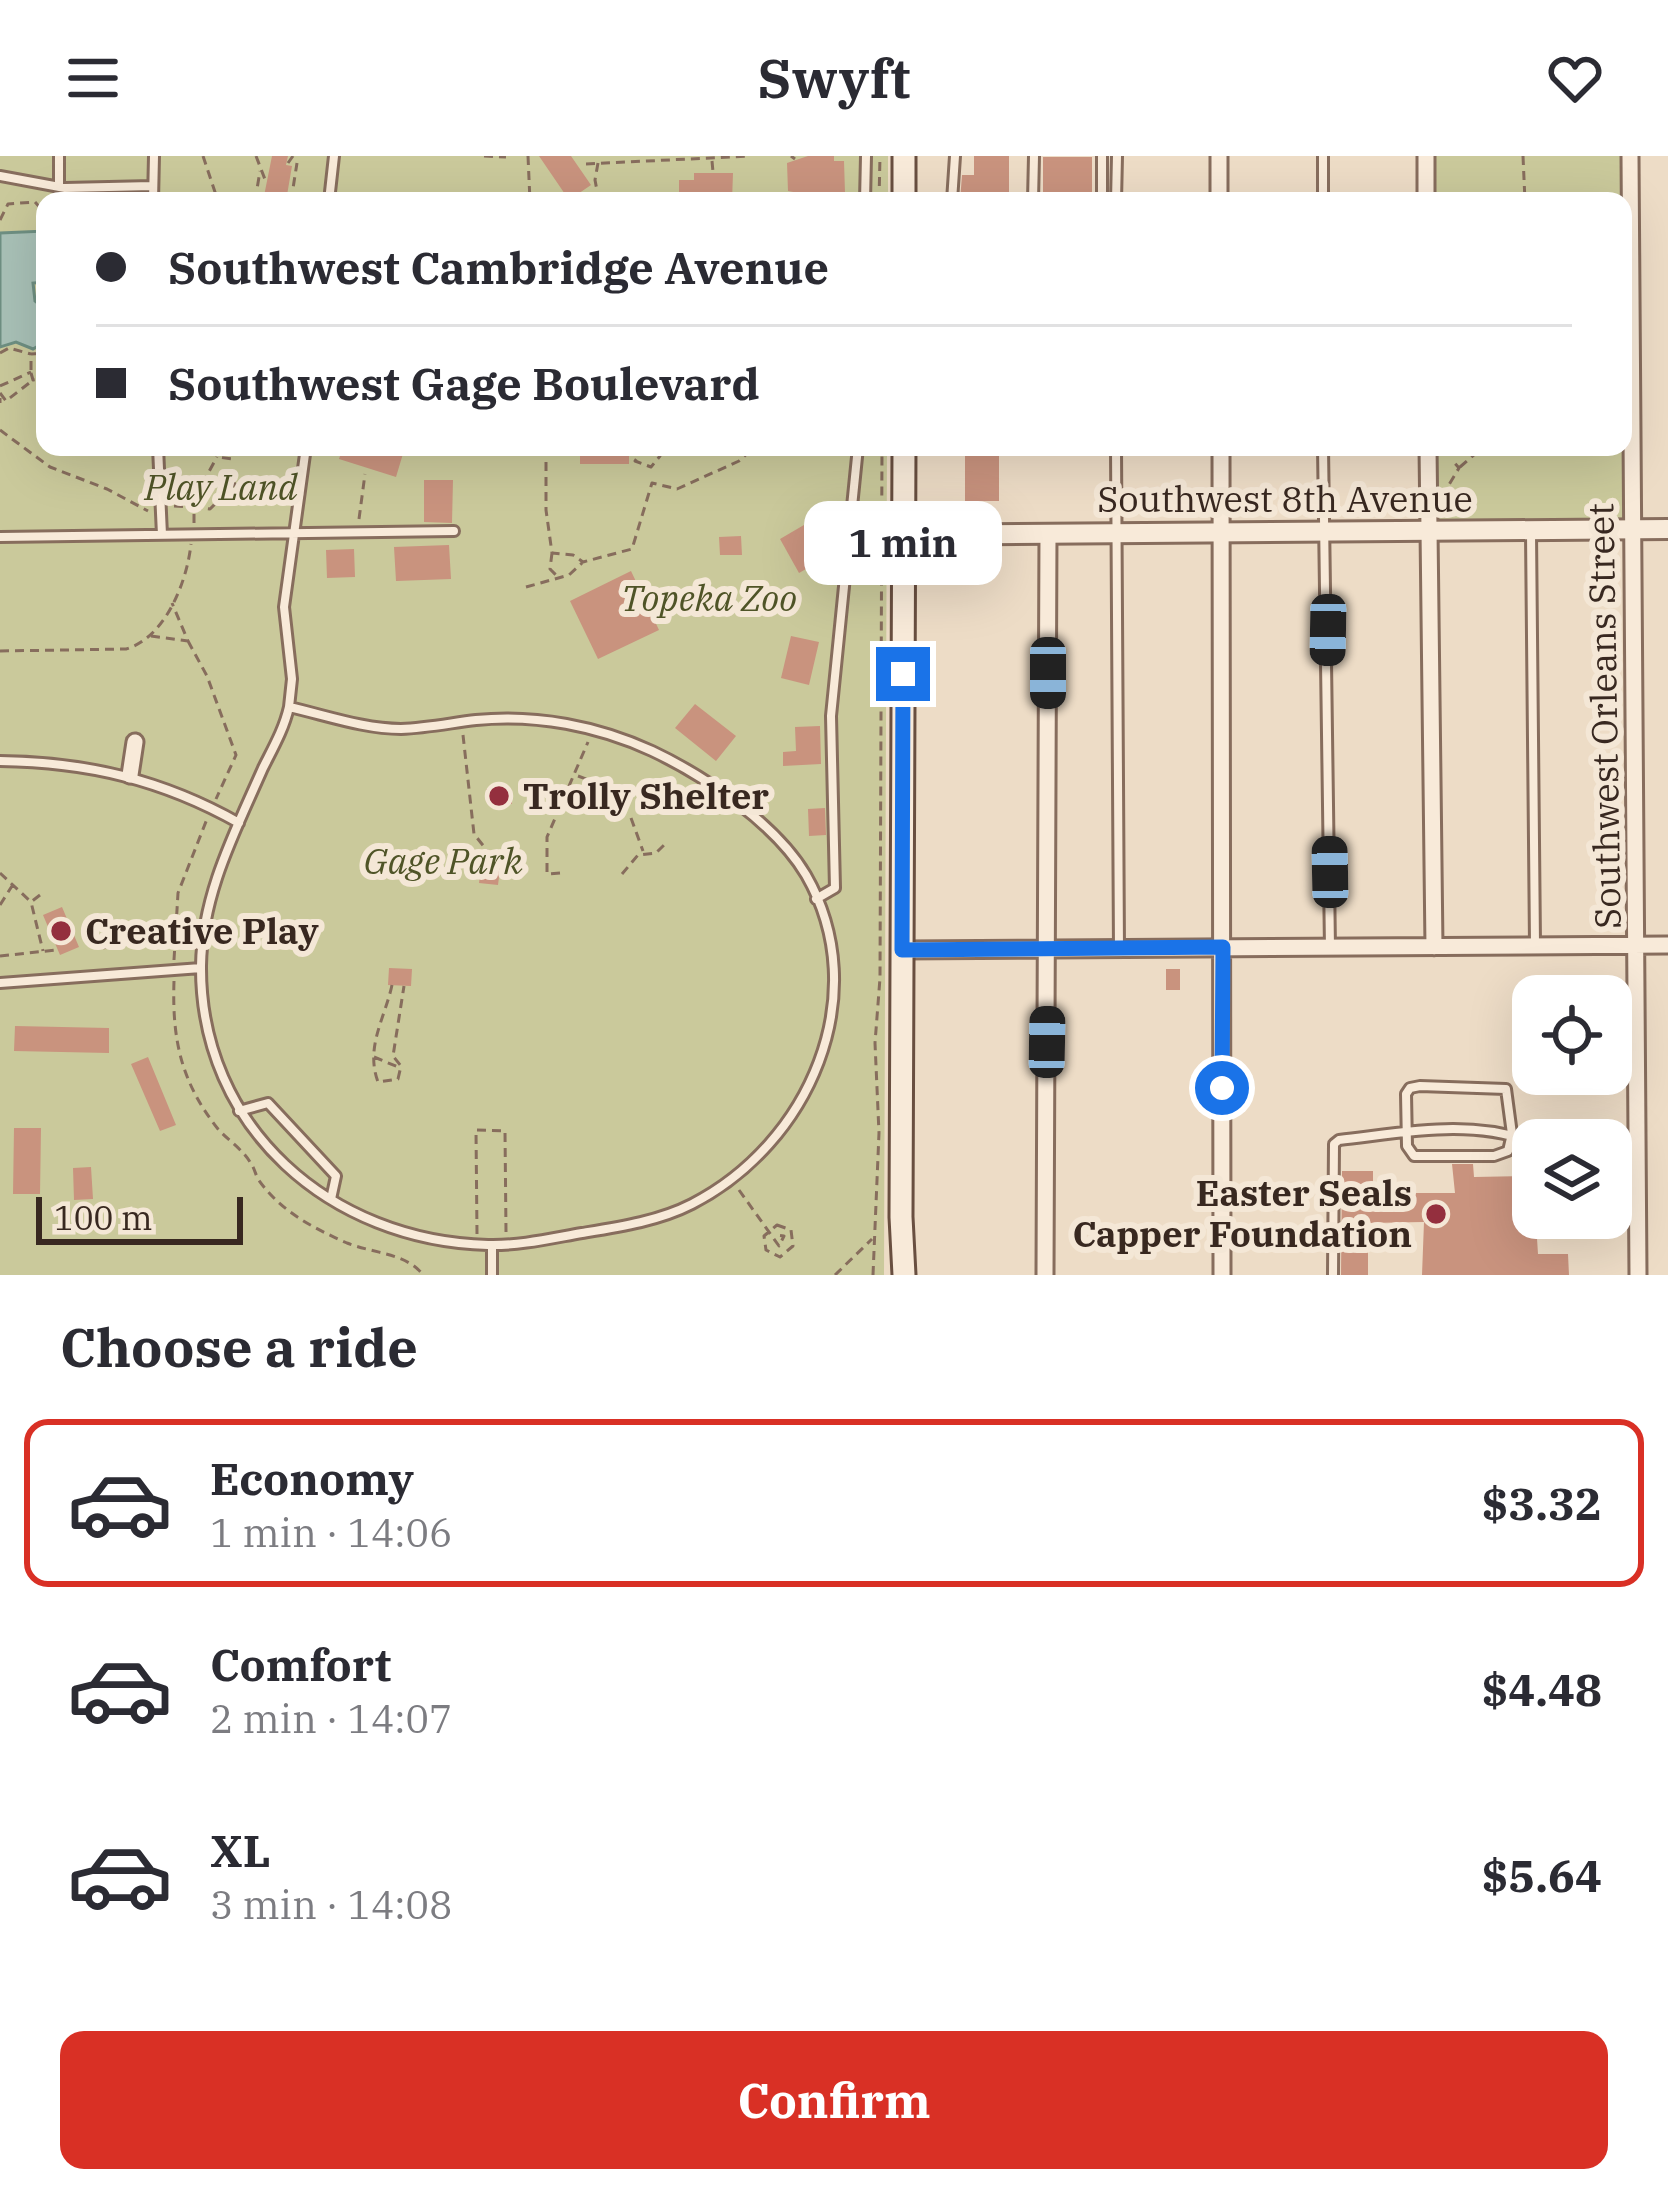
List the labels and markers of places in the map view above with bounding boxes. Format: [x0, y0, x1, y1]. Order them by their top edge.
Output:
place label: Trolly Shelter [523, 772, 769, 819]
marker: Trolly Shelter [486, 783, 512, 809]
place label: Creative Play [85, 907, 319, 954]
marker: Creative Play [48, 918, 74, 944]
place label: Easter Seals Capper Foundation [1072, 1169, 1412, 1257]
marker: Easter Seals Capper Foundation [1423, 1201, 1449, 1227]

